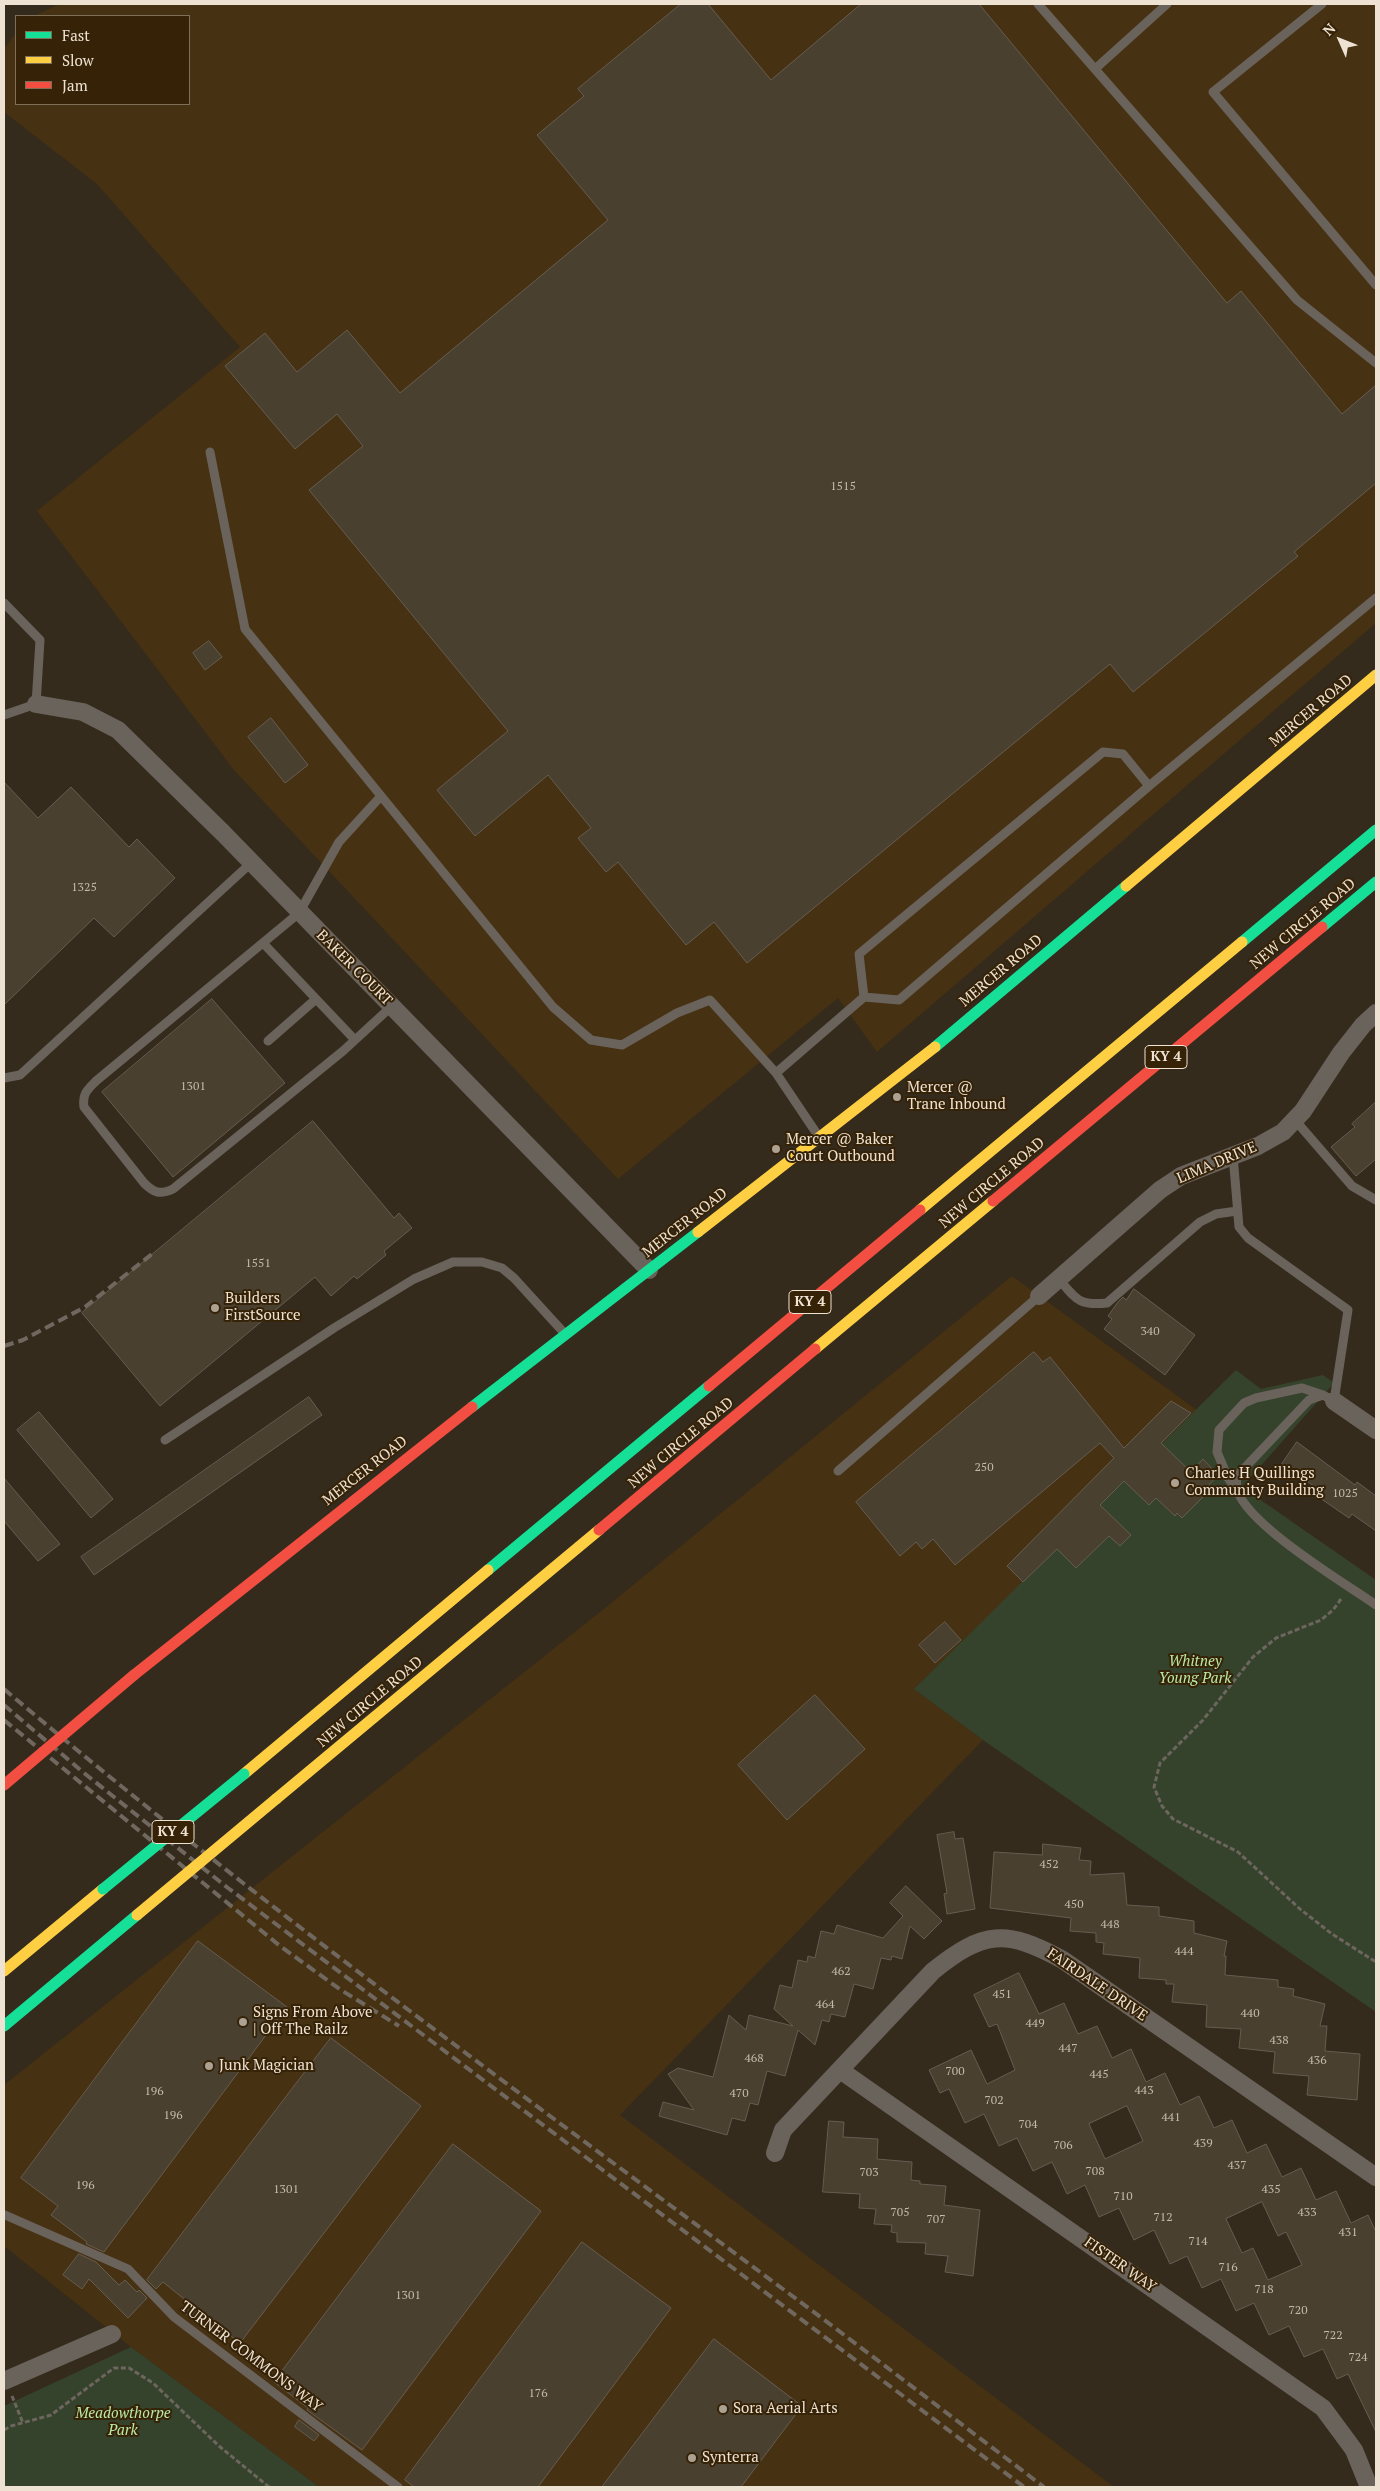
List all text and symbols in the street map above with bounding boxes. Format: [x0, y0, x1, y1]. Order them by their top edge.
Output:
legend [15, 15, 190, 105]
north arrow [1315, 15, 1365, 65]
text: N [1318, 19, 1339, 40]
text: Fast [62, 25, 90, 45]
text: Slow [62, 50, 94, 70]
text: Jam [62, 75, 88, 95]
house number: 1515 [830, 480, 856, 494]
street label: MERCER ROAD [1266, 671, 1356, 751]
street label: NEW CIRCLE ROAD [1247, 875, 1359, 973]
house number: 1325 [71, 881, 97, 895]
street label: BAKER COURT [312, 926, 396, 1010]
street label: MERCER ROAD [956, 931, 1046, 1011]
road number: KY 4 [1145, 1046, 1187, 1068]
place label: Mercer @ Trane Inbound [907, 1079, 1006, 1114]
house number: 1301 [180, 1080, 206, 1094]
marker: Mercer @ Trane Inbound [891, 1091, 903, 1103]
place label: Mercer @ Baker Court Outbound [786, 1131, 895, 1166]
street label: NEW CIRCLE ROAD [936, 1134, 1048, 1232]
street label: LIMA DRIVE [1174, 1138, 1260, 1188]
marker: Mercer @ Baker Court Outbound [770, 1143, 782, 1155]
street label: MERCER ROAD [639, 1184, 731, 1262]
house number: 1551 [245, 1257, 271, 1271]
place label: Builders FirstSource [225, 1290, 300, 1325]
road number: KY 4 [789, 1290, 831, 1314]
marker: Builders FirstSource [209, 1302, 221, 1314]
house number: 340 [1140, 1325, 1160, 1339]
street label: NEW CIRCLE ROAD [625, 1394, 737, 1492]
street label: MERCER ROAD [319, 1432, 411, 1510]
house number: 250 [974, 1461, 994, 1475]
place label: Charles H Quillings Community Building [1185, 1465, 1324, 1500]
marker: Charles H Quillings Community Building [1169, 1477, 1181, 1489]
house number: 1025 [1332, 1487, 1358, 1501]
street label: NEW CIRCLE ROAD [314, 1653, 426, 1751]
park label: Whitney Young Park [1158, 1653, 1232, 1688]
road number: KY 4 [152, 1820, 194, 1844]
house number: 452 [1039, 1858, 1059, 1872]
house number: 450 [1064, 1898, 1084, 1912]
house number: 448 [1100, 1918, 1120, 1932]
street label: FAIRDALE DRIVE [1043, 1945, 1151, 2025]
house number: 444 [1174, 1945, 1194, 1959]
house number: 462 [831, 1965, 851, 1979]
house number: 451 [992, 1988, 1012, 2002]
house number: 464 [815, 1998, 835, 2012]
place label: Signs From Above | Off The Railz [253, 2004, 373, 2039]
house number: 440 [1240, 2007, 1260, 2021]
marker: Signs From Above | Off The Railz [237, 2016, 249, 2028]
house number: 449 [1025, 2017, 1045, 2031]
house number: 438 [1269, 2034, 1289, 2048]
house number: 447 [1058, 2042, 1078, 2056]
house number: 468 [744, 2052, 764, 2066]
house number: 436 [1307, 2054, 1327, 2068]
place label: Junk Magician [219, 2057, 314, 2075]
marker: Junk Magician [203, 2060, 215, 2072]
house number: 700 [945, 2065, 965, 2079]
house number: 445 [1089, 2068, 1109, 2082]
house number: 443 [1134, 2084, 1154, 2098]
house number: 196 [144, 2085, 164, 2099]
house number: 470 [729, 2087, 749, 2101]
house number: 702 [984, 2094, 1004, 2108]
house number: 196 [163, 2109, 183, 2123]
house number: 441 [1161, 2111, 1181, 2125]
house number: 704 [1018, 2118, 1038, 2132]
house number: 439 [1193, 2137, 1213, 2151]
house number: 706 [1053, 2139, 1073, 2153]
house number: 437 [1227, 2159, 1247, 2173]
house number: 708 [1085, 2165, 1105, 2179]
house number: 703 [859, 2166, 879, 2180]
house number: 196 [75, 2179, 95, 2193]
house number: 1301 [273, 2183, 299, 2197]
house number: 435 [1261, 2183, 1281, 2197]
house number: 710 [1113, 2190, 1133, 2204]
house number: 705 [890, 2206, 910, 2220]
house number: 433 [1297, 2206, 1317, 2220]
house number: 712 [1153, 2211, 1173, 2225]
house number: 707 [926, 2213, 946, 2227]
house number: 431 [1338, 2226, 1358, 2240]
street label: FISTER WAY [1080, 2234, 1160, 2296]
house number: 714 [1188, 2235, 1208, 2249]
house number: 716 [1218, 2261, 1238, 2275]
house number: 718 [1254, 2283, 1274, 2297]
house number: 1301 [395, 2289, 421, 2303]
street label: TURNER COMMONS WAY [176, 2298, 326, 2416]
house number: 720 [1288, 2304, 1308, 2318]
house number: 722 [1323, 2329, 1343, 2343]
house number: 724 [1348, 2351, 1368, 2365]
house number: 176 [528, 2387, 548, 2401]
place label: Sora Aerial Arts [733, 2400, 838, 2418]
marker: Sora Aerial Arts [717, 2403, 729, 2415]
park label: Meadowthorpe Park [75, 2405, 171, 2440]
place label: Synterra [702, 2449, 759, 2467]
marker: Synterra [686, 2452, 698, 2464]

